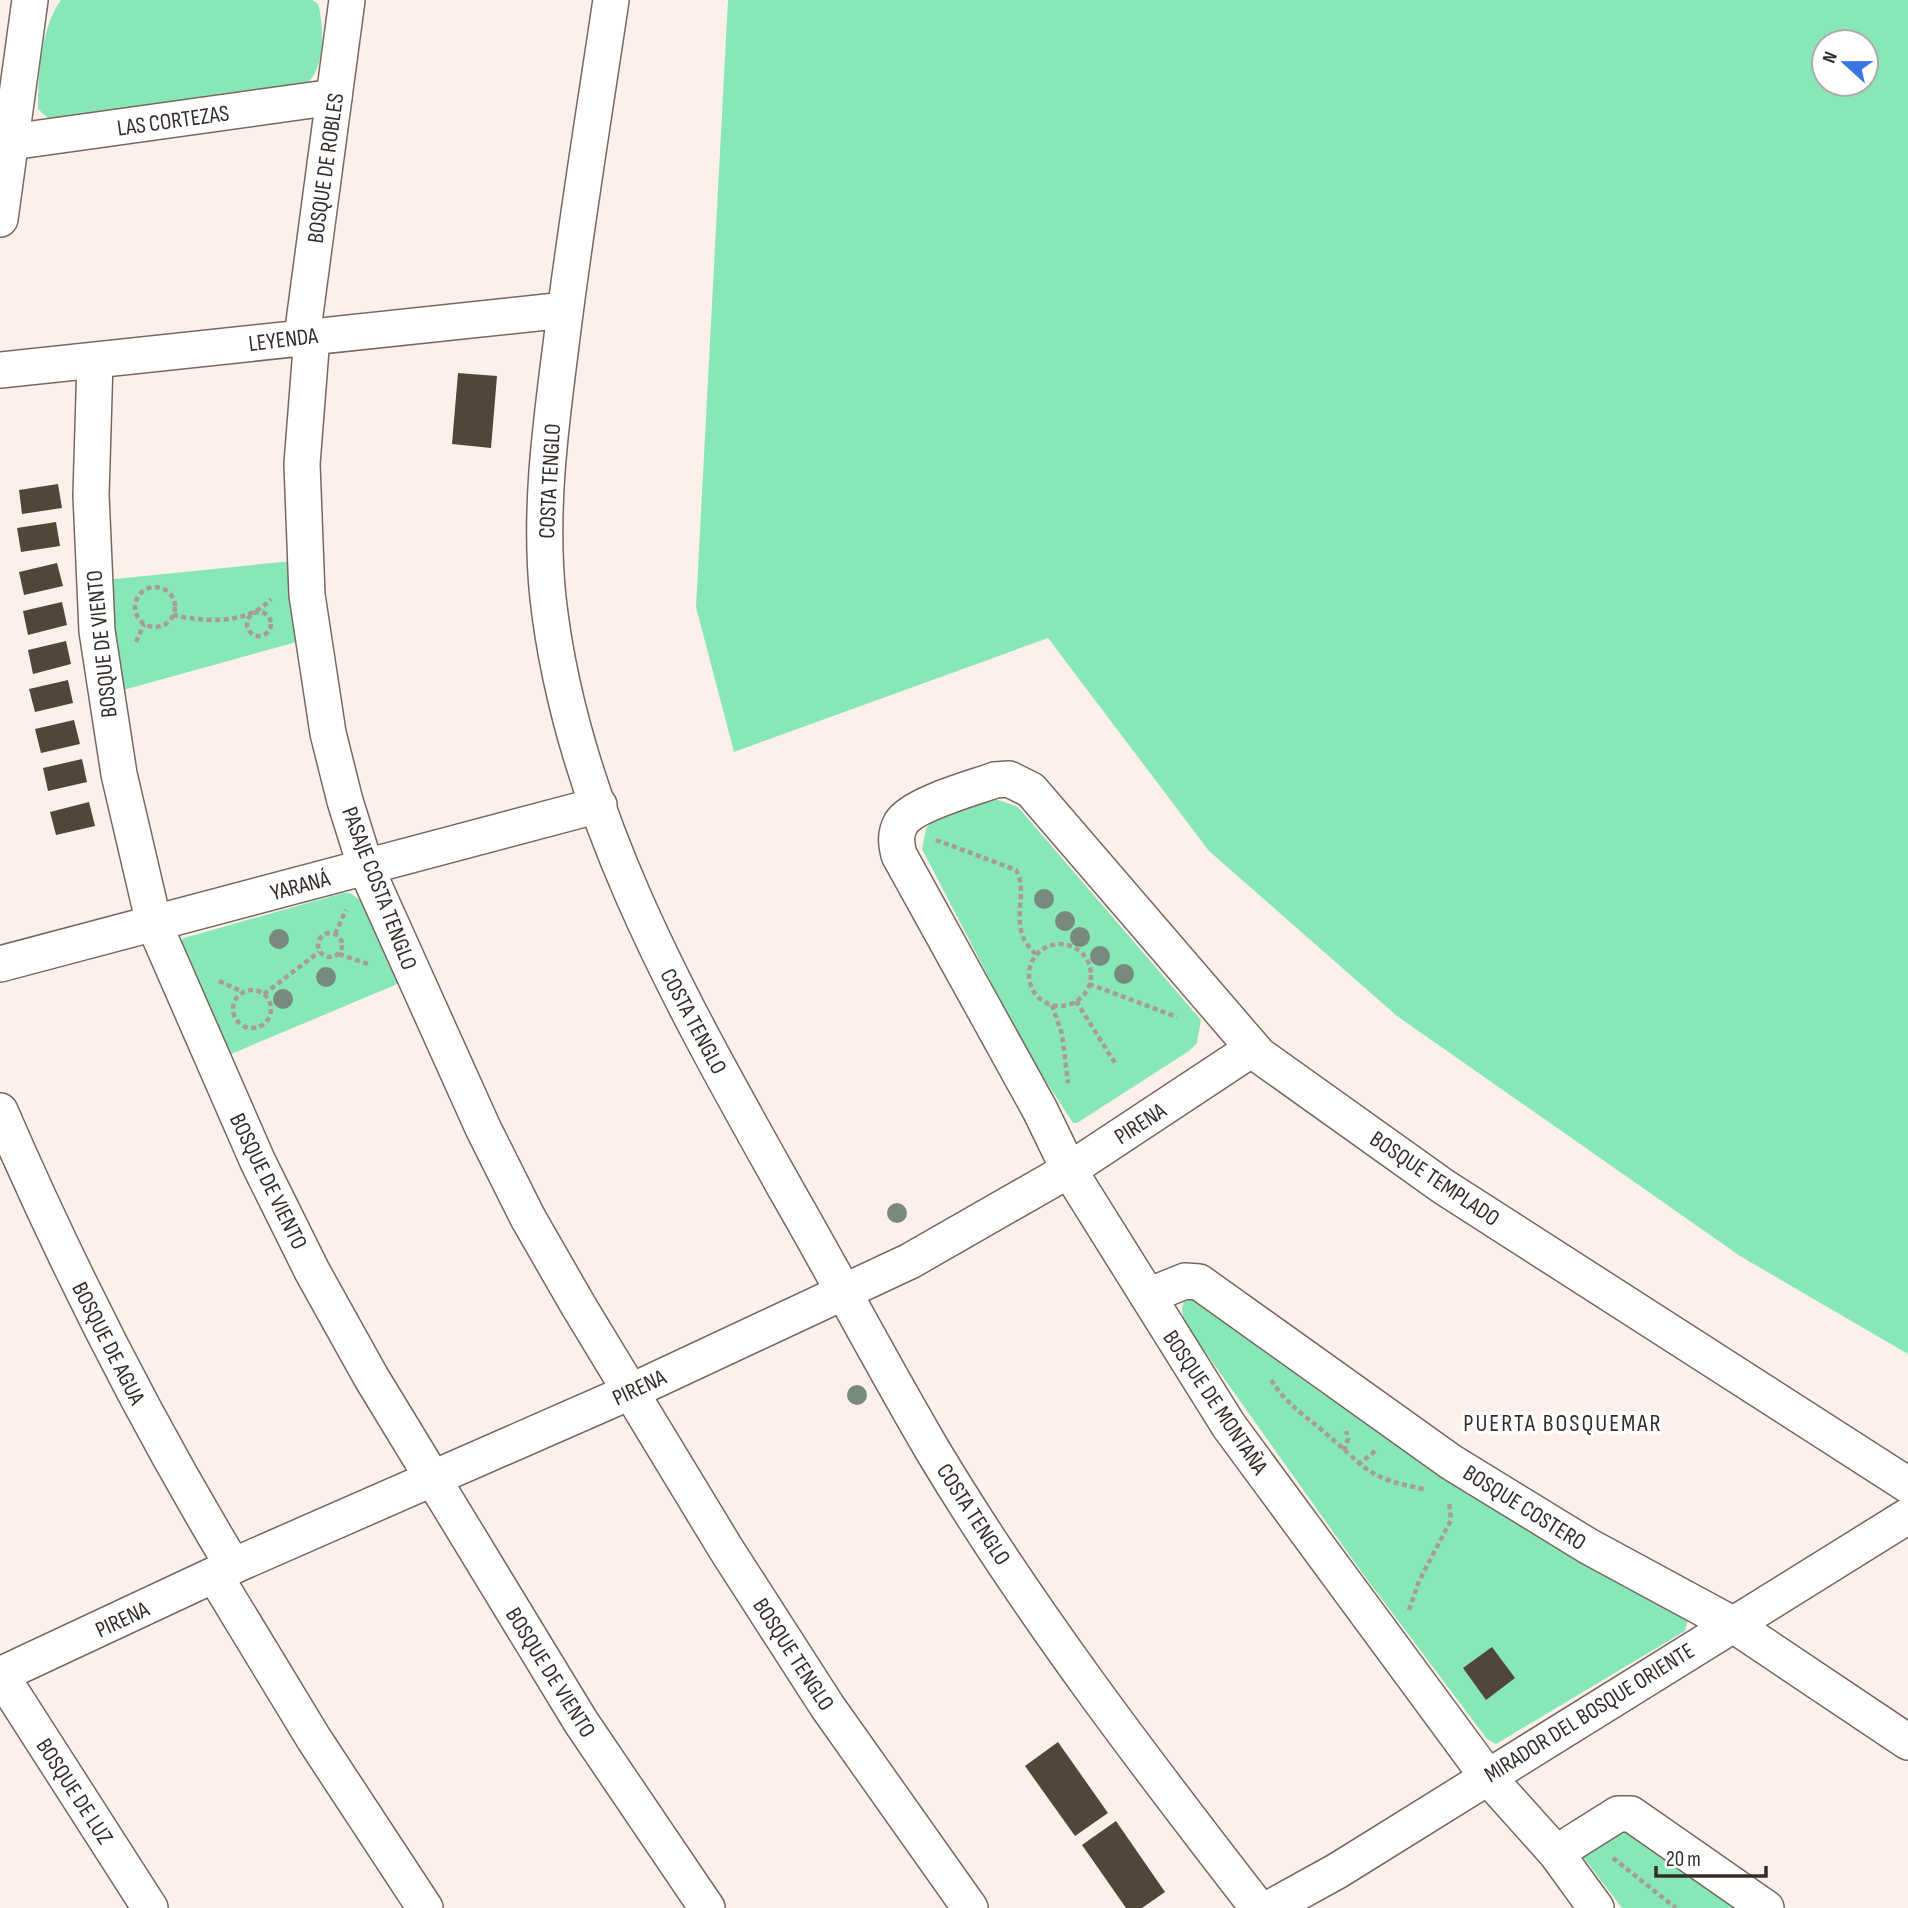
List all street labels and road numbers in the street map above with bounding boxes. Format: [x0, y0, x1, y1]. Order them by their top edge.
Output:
street label: BOSQUE DE ROBLES [302, 91, 350, 245]
street label: LAS CORTEZAS [115, 99, 231, 143]
street label: LEYENDA [247, 322, 320, 358]
street label: COSTA TENGLO [533, 423, 567, 539]
street label: BOSQUE DE VIENTO [80, 569, 124, 719]
street label: PASAJE COSTA TENGLO [335, 803, 423, 974]
street label: YARANÁ [268, 865, 333, 907]
street label: COSTA TENGLO [654, 964, 733, 1079]
street label: PIRENA [1109, 1097, 1172, 1151]
street label: BOSQUE DE VIENTO [223, 1109, 313, 1254]
street label: BOSQUE TEMPLADO [1364, 1125, 1505, 1233]
street label: BOSQUE DE AGUA [65, 1277, 151, 1410]
street label: BOSQUE DE MONTAÑA [1157, 1325, 1274, 1480]
street label: PIRENA [608, 1363, 671, 1412]
street label: COSTA TENGLO [930, 1459, 1016, 1571]
street label: BOSQUE COSTERO [1458, 1459, 1591, 1557]
street label: BOSQUE TENGLO [746, 1593, 840, 1716]
street label: PIRENA [91, 1595, 154, 1644]
street label: BOSQUE DE VIENTO [499, 1602, 601, 1743]
street label: MIRADOR DEL BOSQUE ORIENTE [1479, 1637, 1700, 1789]
street label: BOSQUE DE LUZ [30, 1733, 119, 1850]

